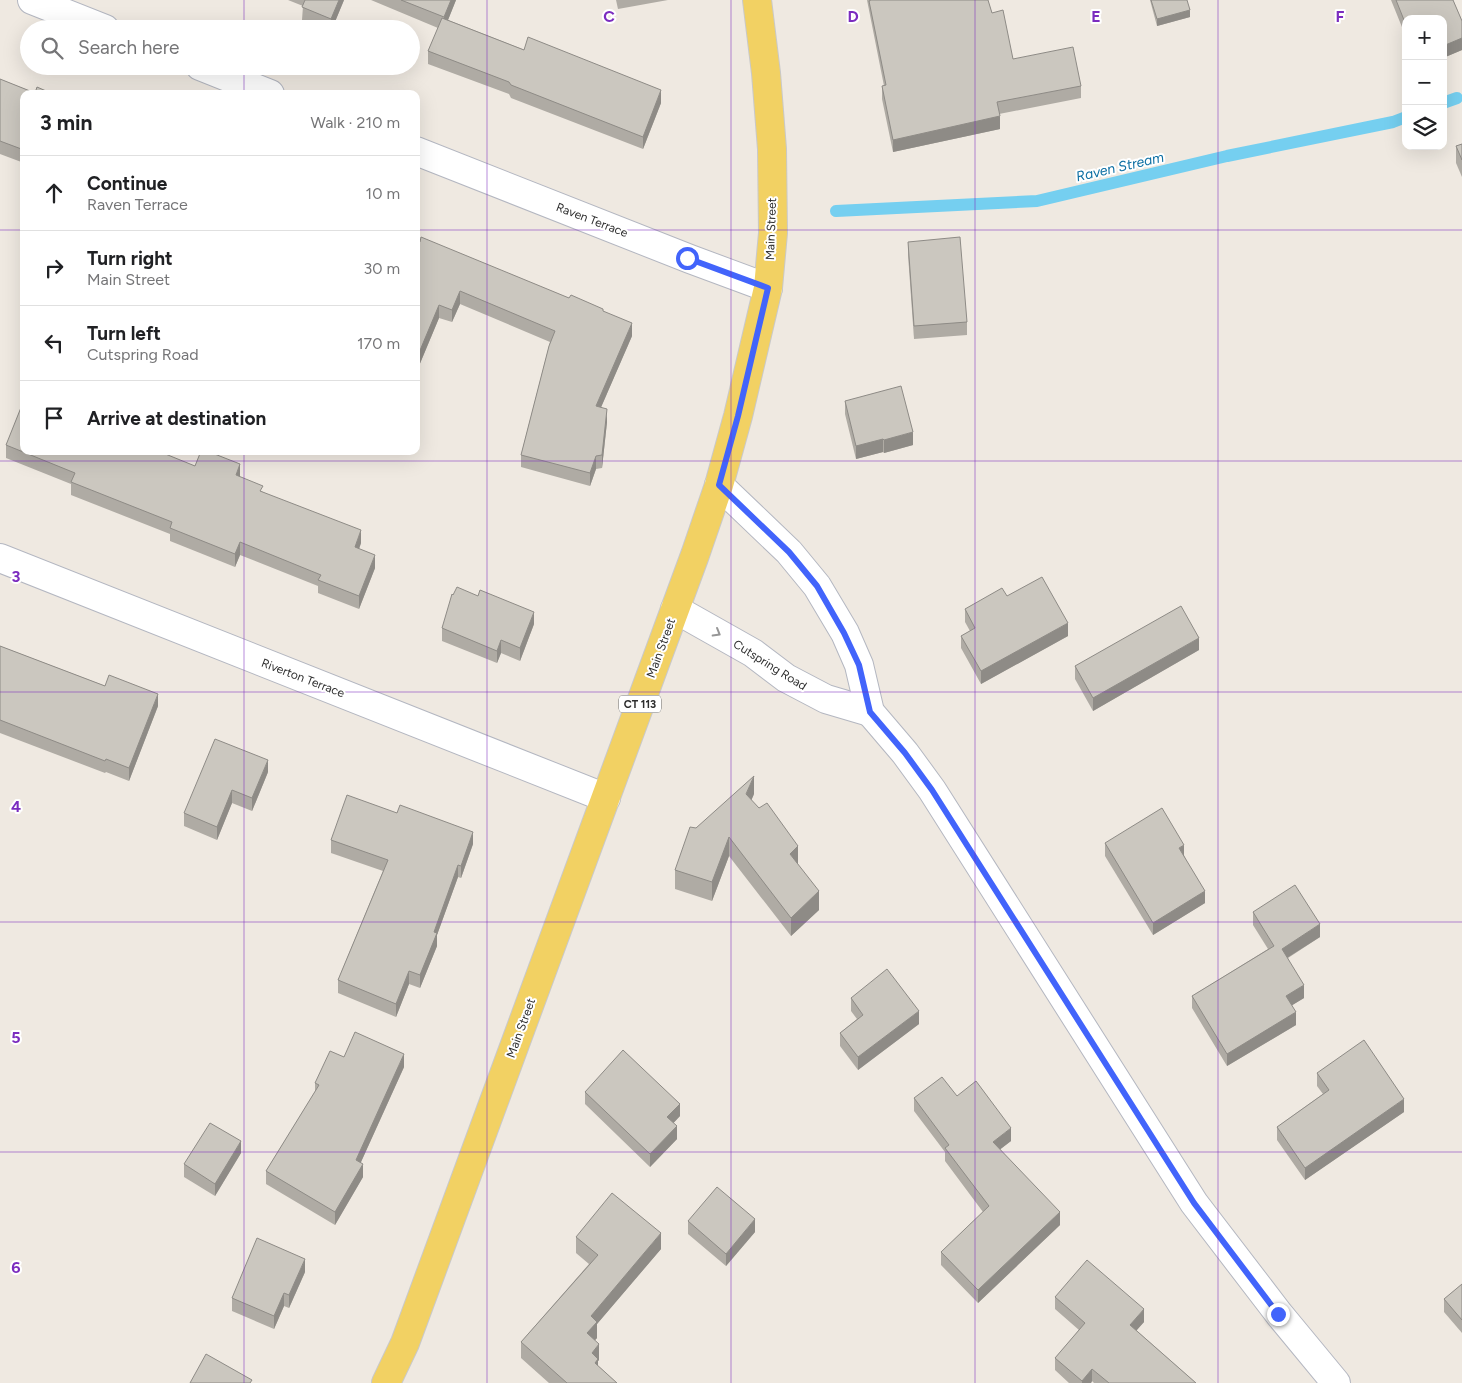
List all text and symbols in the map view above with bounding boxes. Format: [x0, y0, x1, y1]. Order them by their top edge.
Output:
text: C [603, 7, 615, 26]
text: D [847, 7, 859, 26]
text: E [1091, 7, 1101, 26]
text: F [1336, 7, 1345, 26]
map controls [1402, 15, 1447, 150]
button: + [1402, 15, 1447, 60]
search box [20, 20, 420, 75]
icon: search [38, 34, 66, 62]
text: Search here [78, 36, 180, 59]
button: − [1402, 60, 1447, 105]
button: layers [1402, 105, 1447, 150]
text: 3 min [40, 110, 92, 135]
text: Walk · 210 m [311, 113, 400, 132]
water label: Raven Stream [1074, 149, 1166, 185]
text: Continue [87, 172, 167, 195]
icon: ahead [40, 179, 68, 207]
text: 10 m [366, 184, 400, 203]
text: Raven Terrace [87, 195, 188, 214]
street label: Main Street [763, 197, 779, 260]
street label: Raven Terrace [554, 200, 630, 240]
text: Turn right [87, 247, 173, 270]
route start [676, 247, 699, 270]
icon: right [40, 254, 68, 282]
text: 30 m [363, 259, 400, 278]
text: Main Street [87, 270, 170, 289]
text: Turn left [87, 322, 161, 345]
icon: left [40, 329, 68, 357]
text: 170 m [357, 334, 400, 353]
text: Cutspring Road [87, 345, 199, 364]
icon: arrive [40, 404, 68, 432]
text: Arrive at destination [87, 407, 266, 430]
text: 3 [12, 567, 21, 586]
street label: Main Street [644, 616, 678, 680]
one-way arrow [712, 626, 721, 636]
street label: Cutspring Road [731, 637, 809, 693]
street label: Riverton Terrace [259, 656, 347, 700]
road number: CT 113 [619, 696, 661, 712]
text: 4 [11, 797, 21, 816]
street label: Main Street [504, 996, 538, 1060]
text: 5 [11, 1028, 21, 1047]
text: 6 [11, 1258, 21, 1277]
route end [1267, 1303, 1290, 1326]

